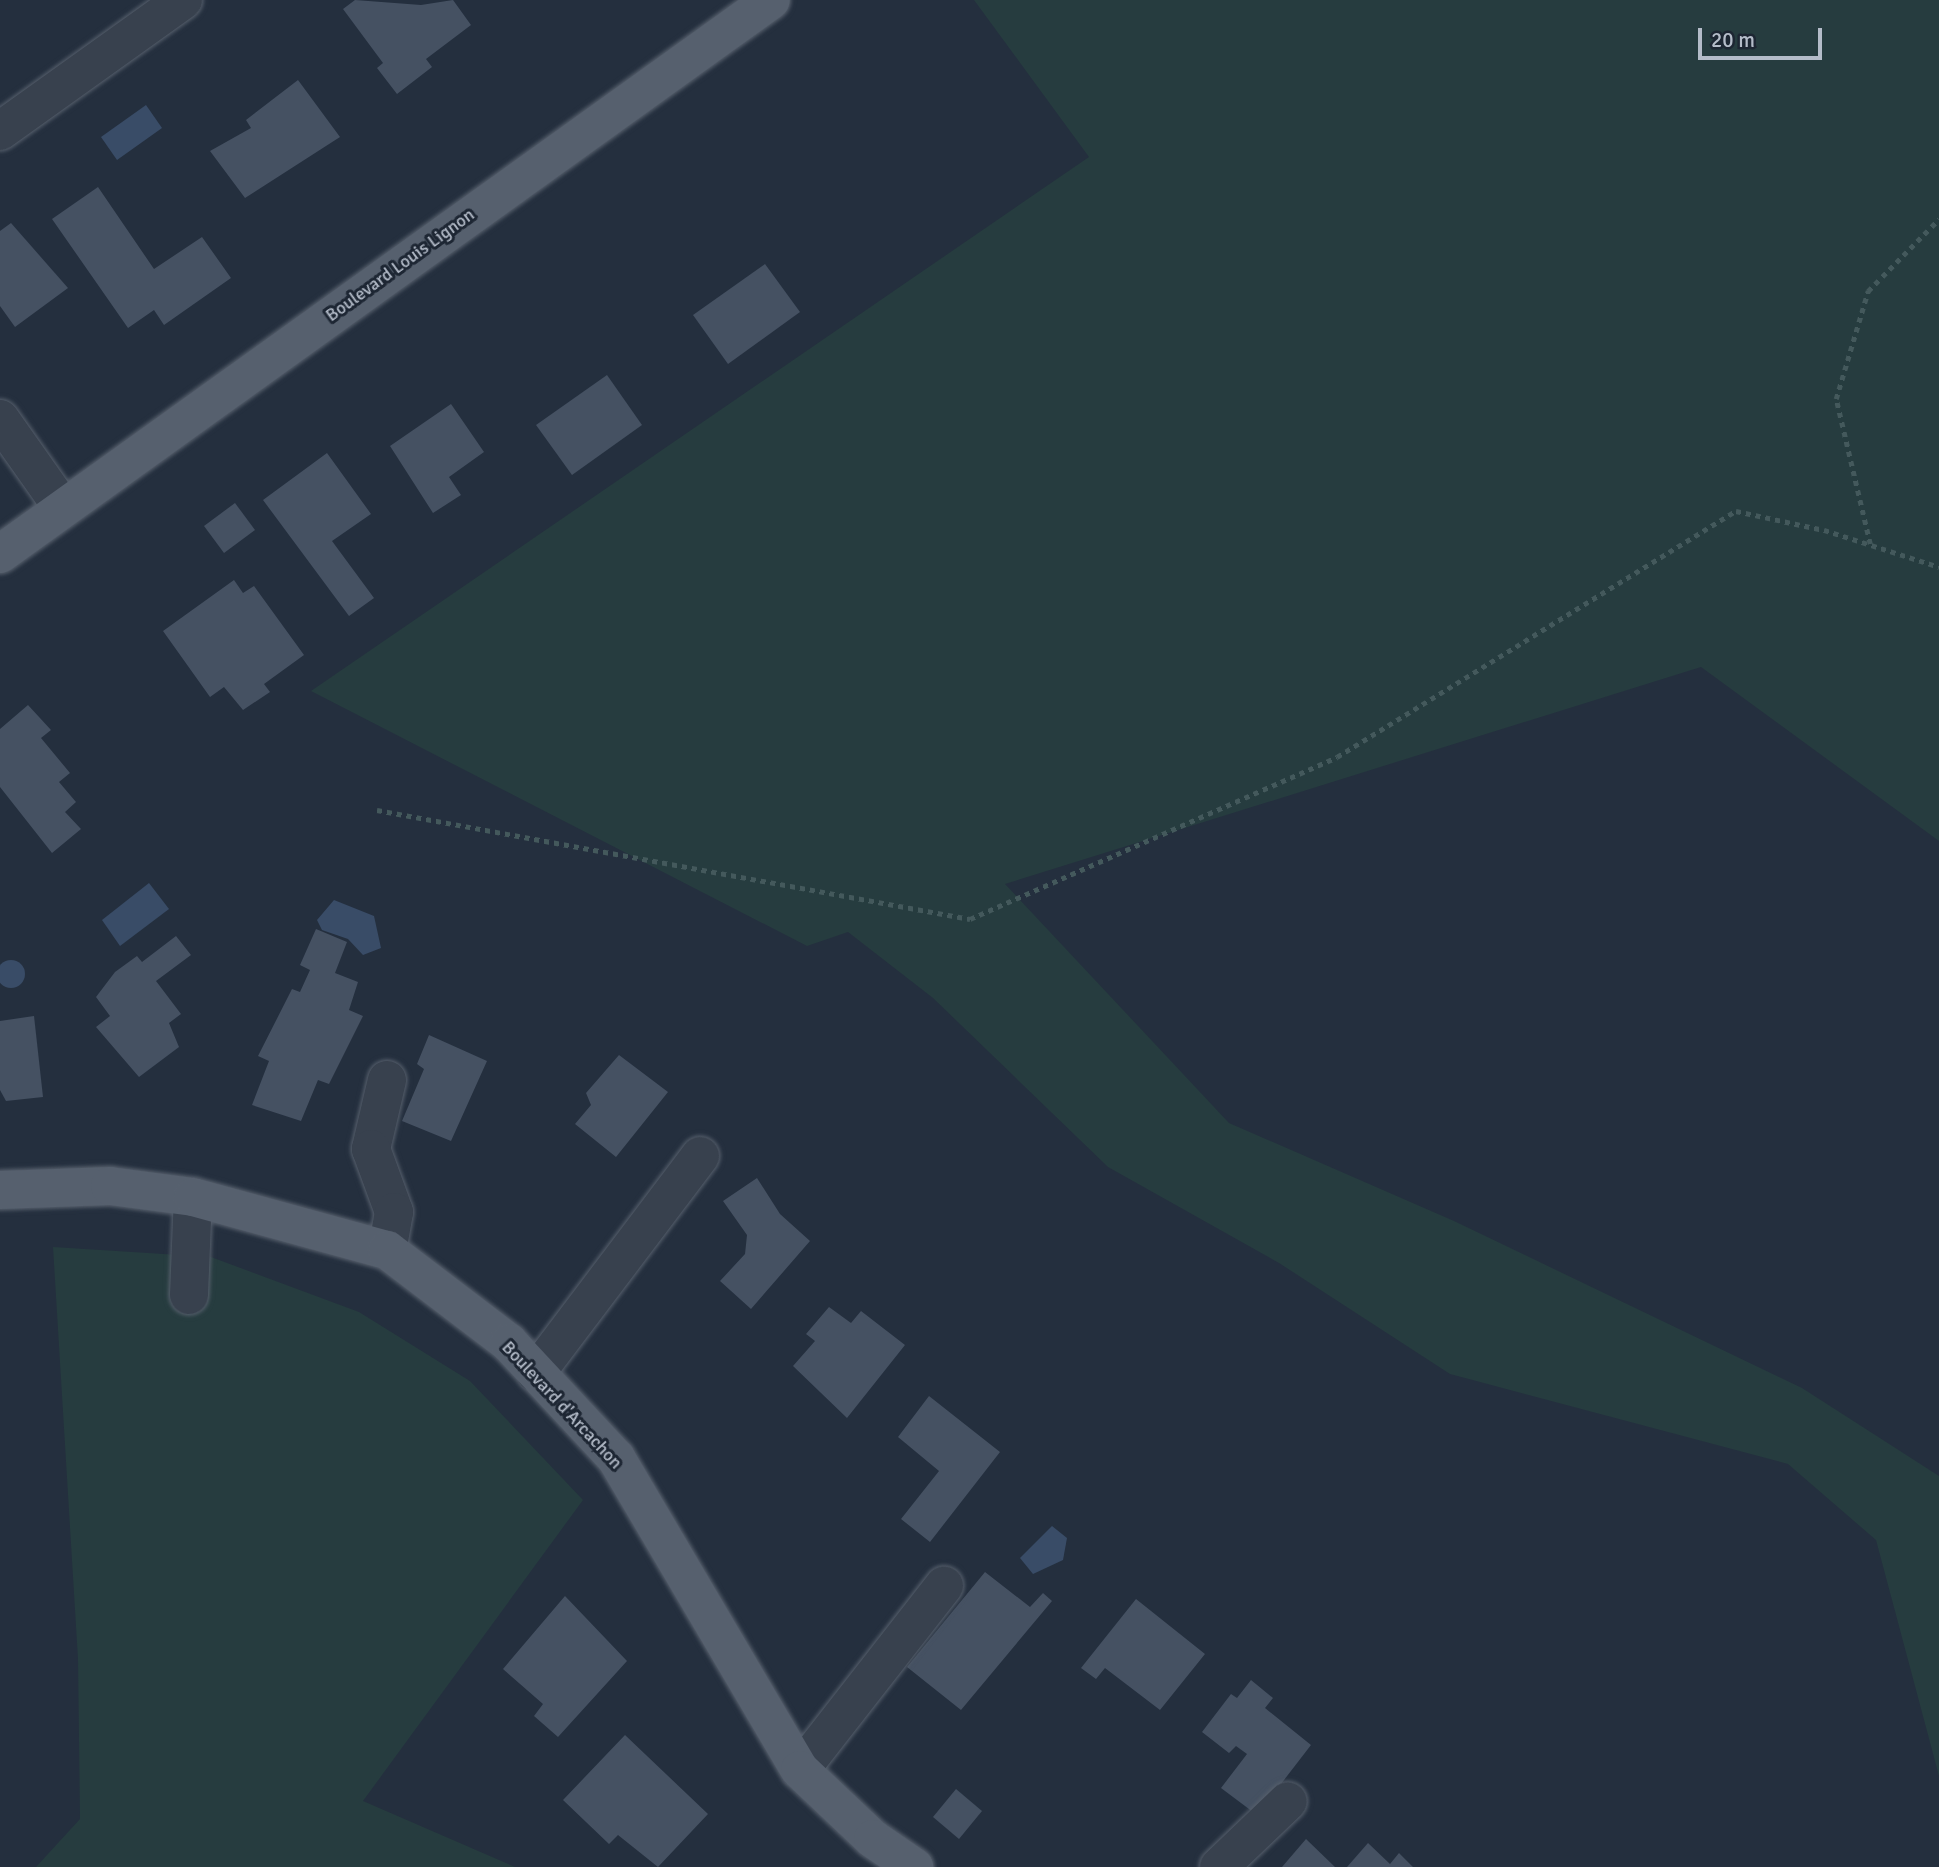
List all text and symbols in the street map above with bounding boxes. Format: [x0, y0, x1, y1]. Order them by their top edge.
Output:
scale bar [1701, 14, 1825, 58]
text: 20 m [1711, 27, 1755, 53]
street label: Boulevard Louis Lignon [321, 204, 479, 326]
street label: Boulevard d'Arcachon [497, 1337, 627, 1473]

